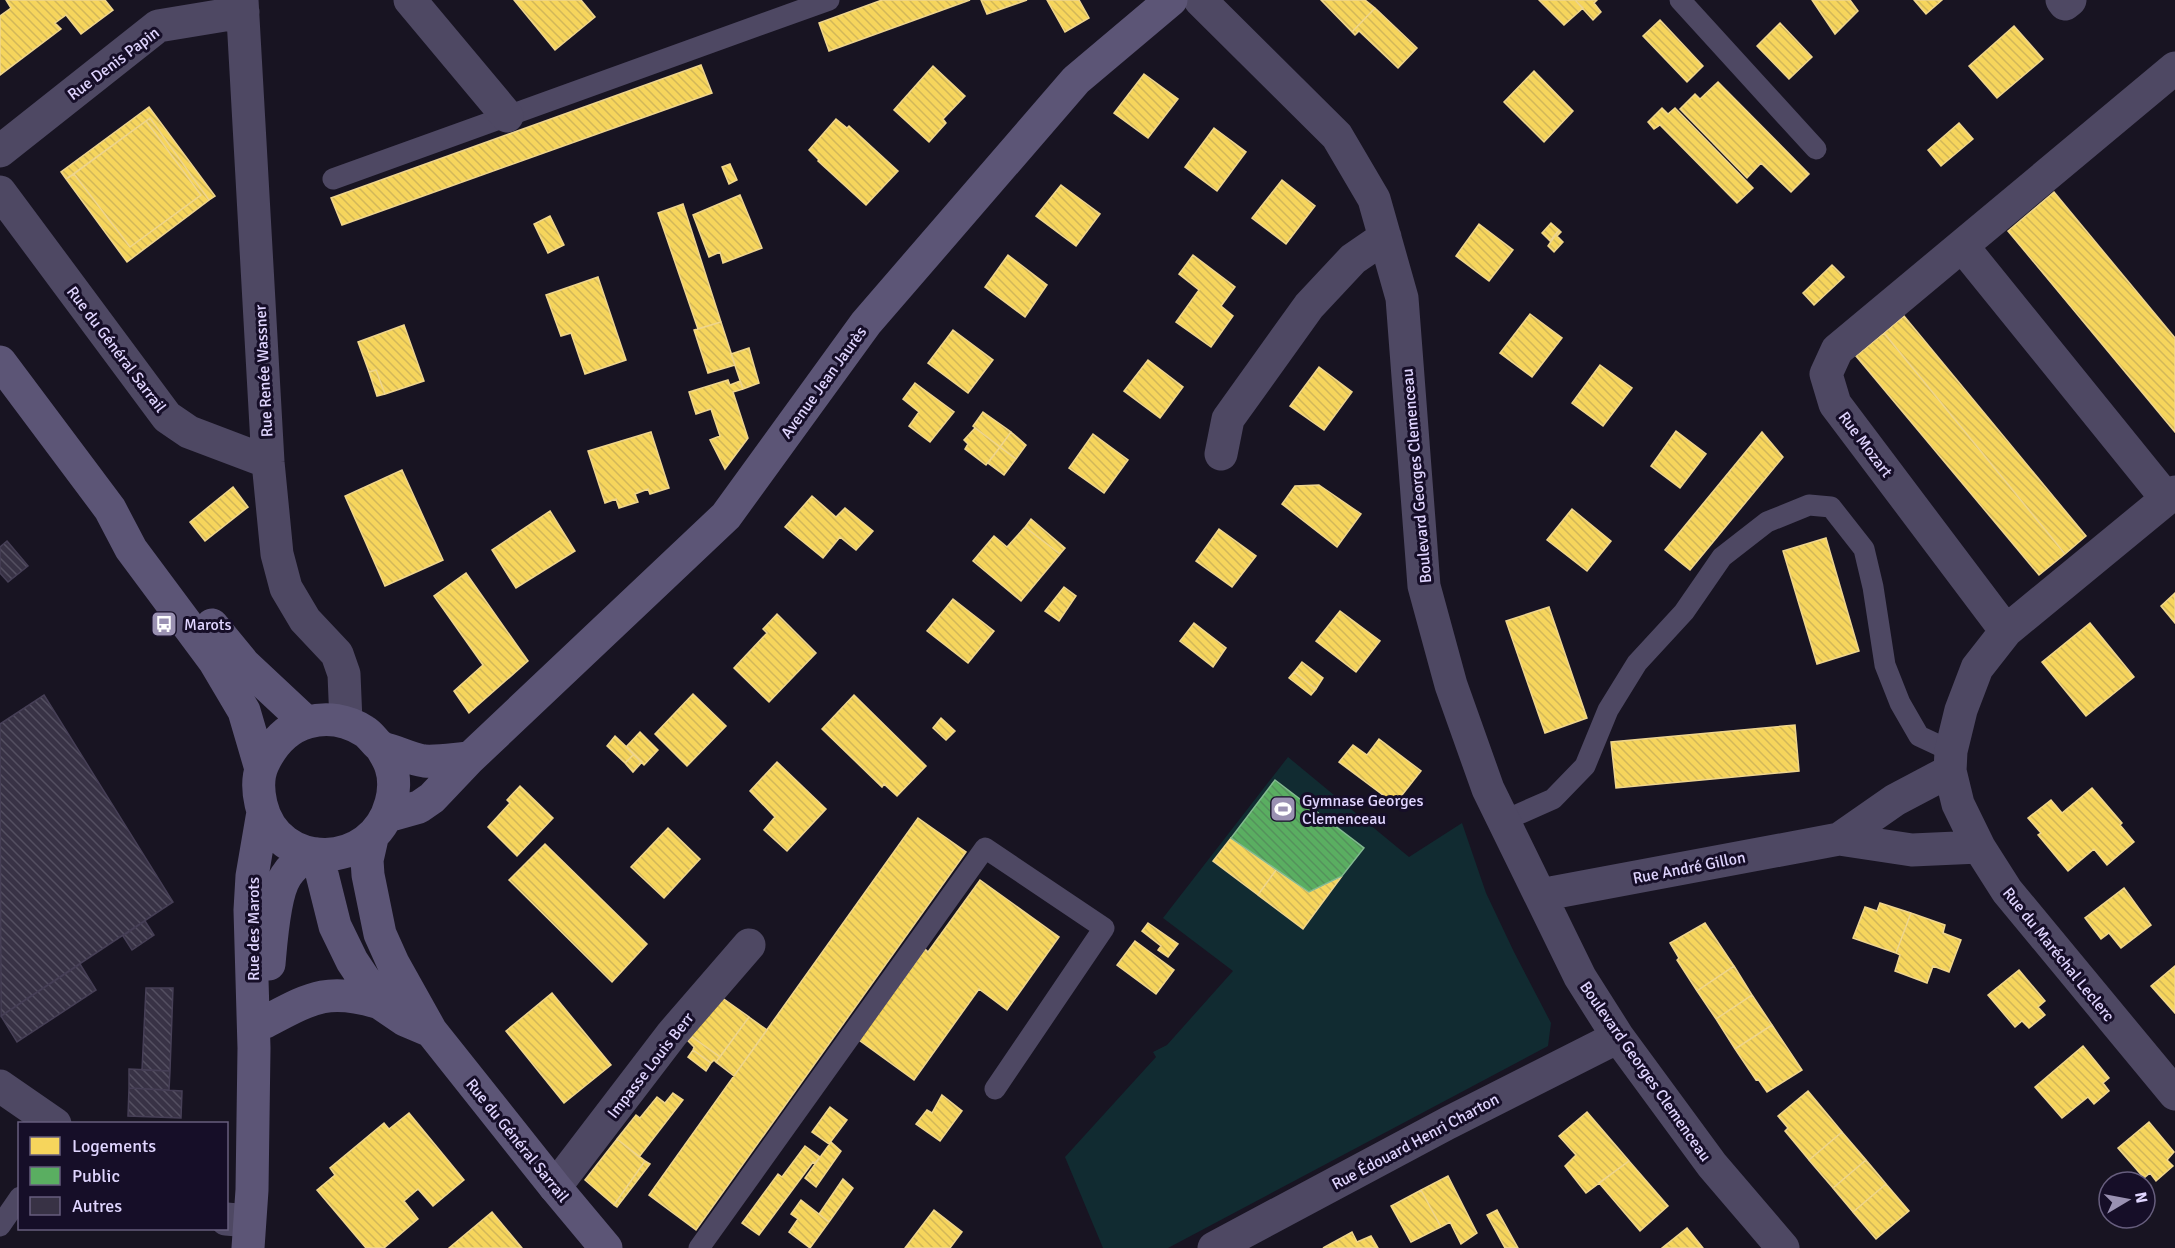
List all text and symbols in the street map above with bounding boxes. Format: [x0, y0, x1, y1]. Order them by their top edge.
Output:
street label: Rue Denis Papin [64, 23, 163, 105]
street label: Rue du Général Sarrail [62, 282, 170, 417]
street label: Rue Renée Wassner [251, 304, 277, 438]
street label: Avenue Jean Jaurès [777, 323, 871, 442]
street label: Boulevard Georges Clemenceau [1398, 368, 1436, 584]
street label: Rue Mozart [1834, 408, 1897, 482]
bus stop icon: Marots [149, 609, 179, 639]
place label: Marots [184, 615, 231, 635]
place label: Gymnase Georges Clemenceau [1302, 791, 1424, 829]
sports icon: Gymnase Georges Clemenceau [1268, 794, 1298, 824]
street label: Rue André Gillon [1631, 847, 1747, 889]
street label: Rue des Marots [244, 877, 264, 981]
street label: Rue du Maréchal Leclerc [1998, 884, 2118, 1026]
street label: Boulevard Georges Clemenceau [1575, 978, 1715, 1166]
street label: Impasse Louis Berr [603, 1009, 698, 1123]
street label: Rue du Général Sarrail [461, 1075, 573, 1207]
street label: Rue Édouard Henri Charton [1328, 1089, 1503, 1194]
legend [18, 1122, 228, 1230]
text: Logements [72, 1135, 156, 1157]
text: Public [72, 1165, 120, 1187]
north arrow [2097, 1170, 2157, 1230]
text: N [2130, 1190, 2152, 1205]
text: Autres [72, 1195, 122, 1217]

